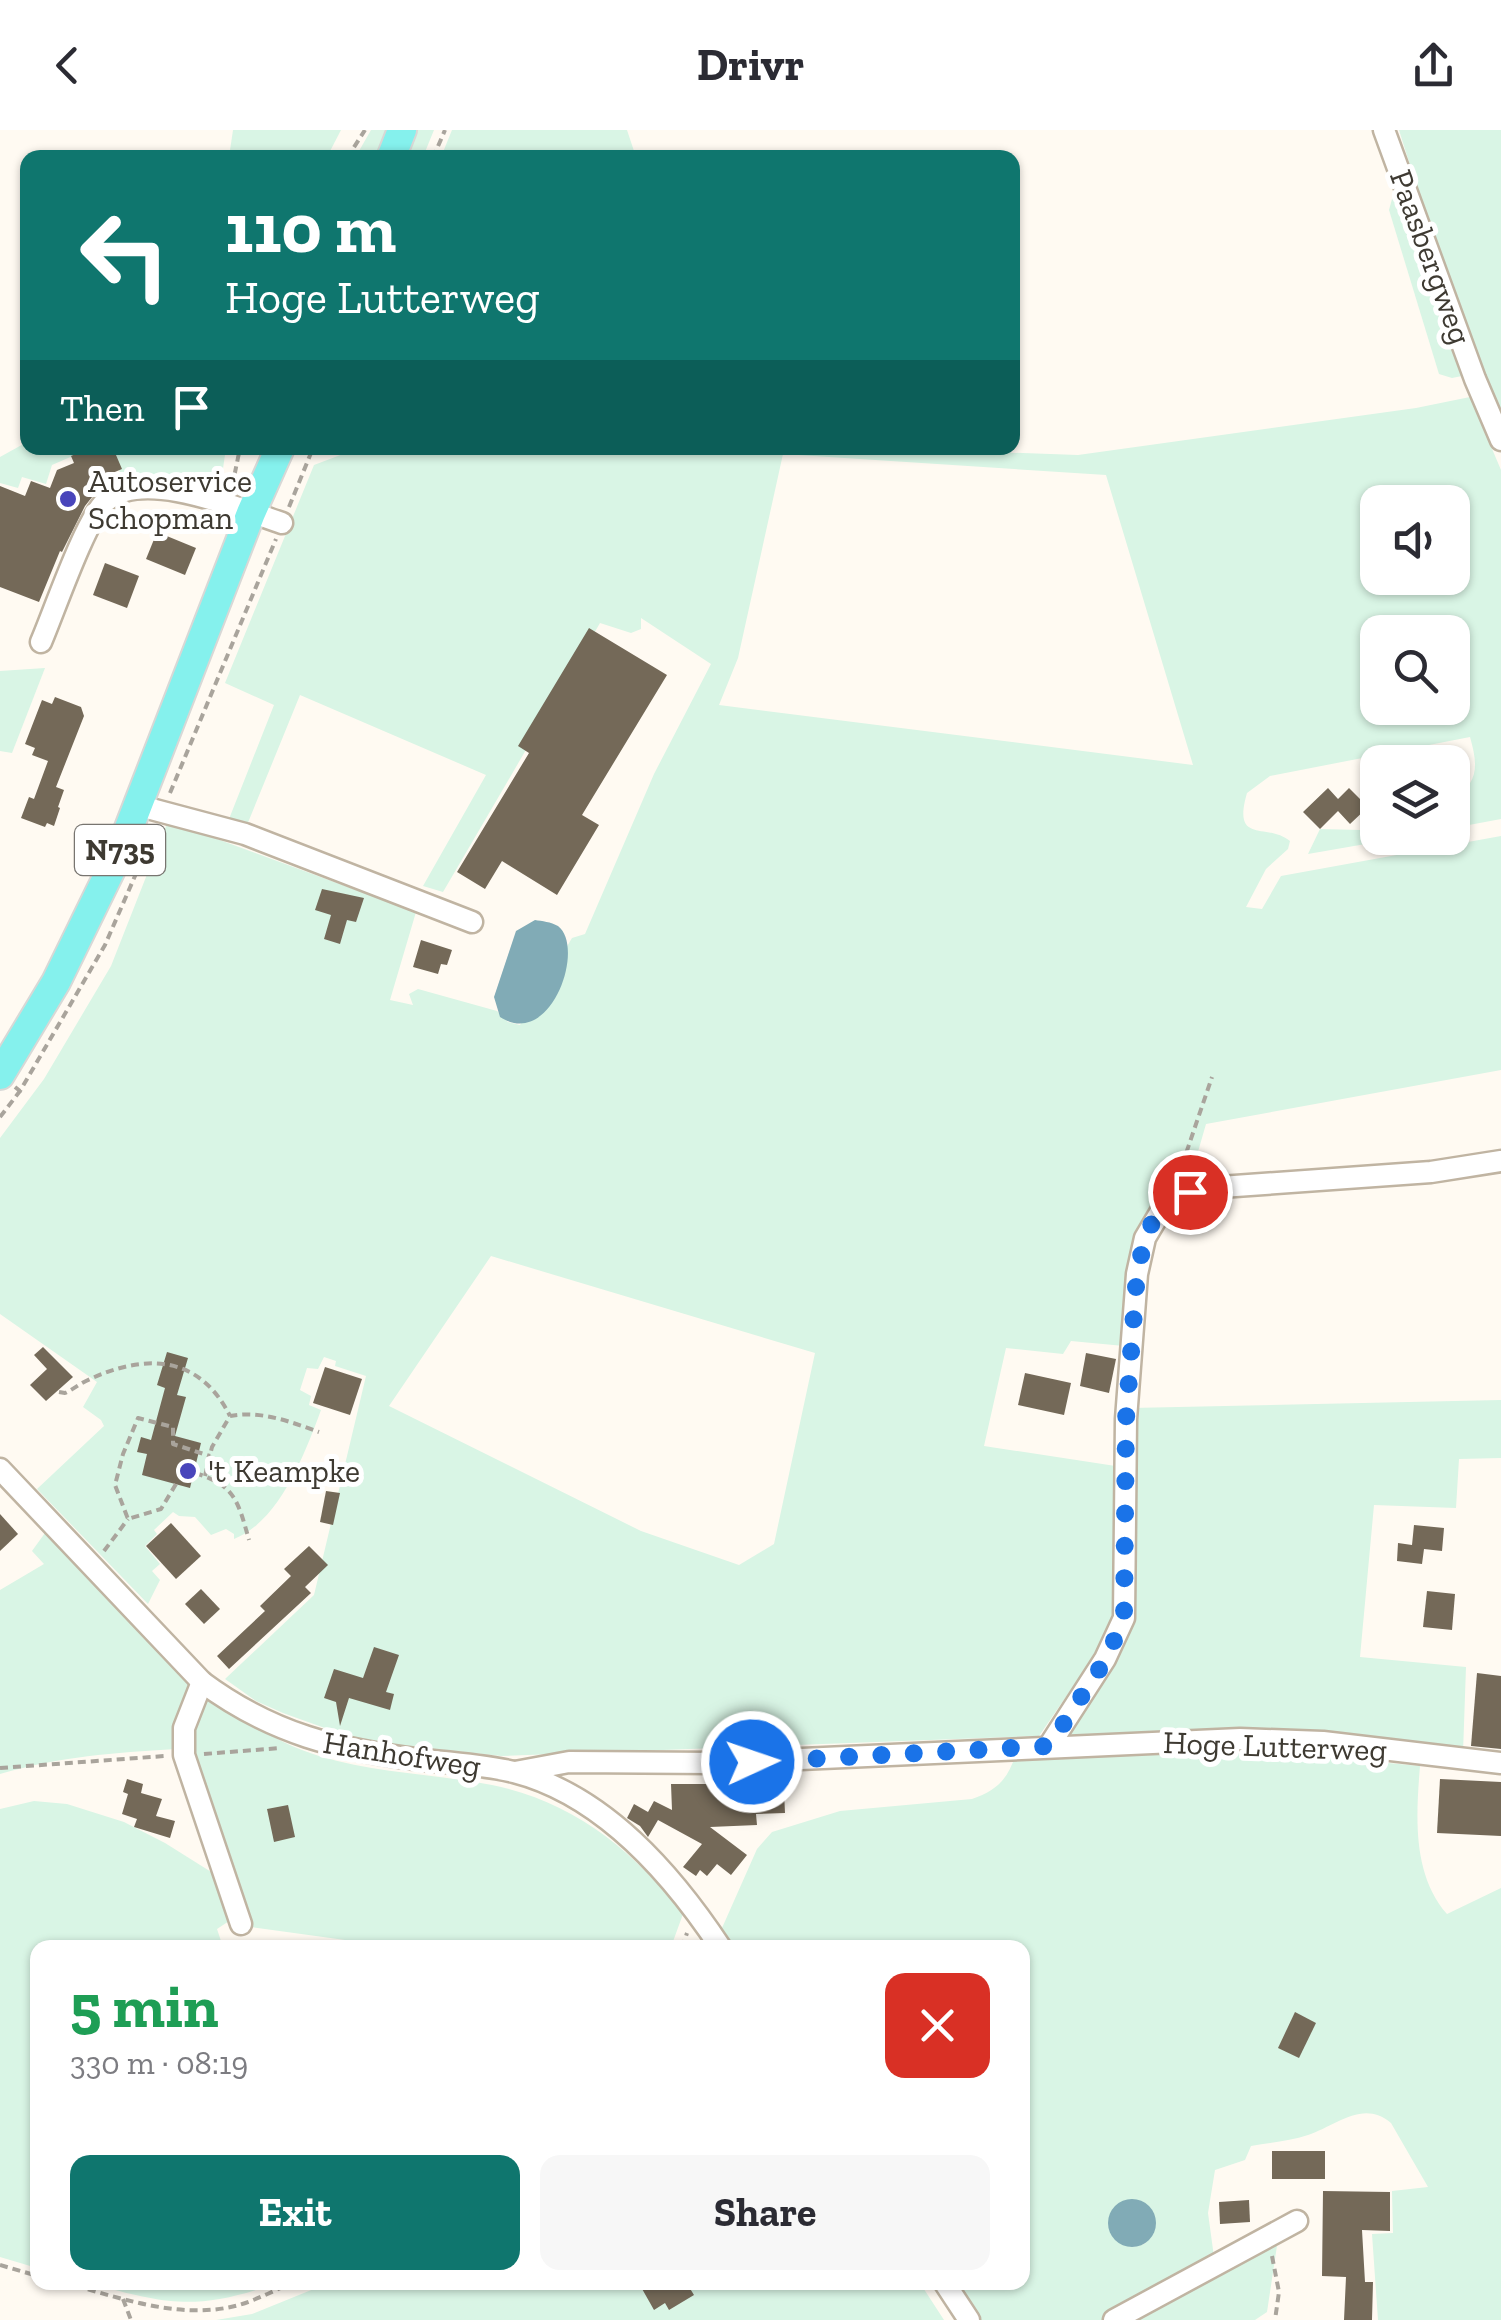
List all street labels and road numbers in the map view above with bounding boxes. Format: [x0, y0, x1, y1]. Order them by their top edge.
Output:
street label: Paasbergweg [1382, 165, 1480, 349]
road number: N735 [75, 825, 165, 875]
street label: Hanhofweg [321, 1723, 483, 1785]
street label: Hoge Lutterweg [1163, 1723, 1387, 1769]

